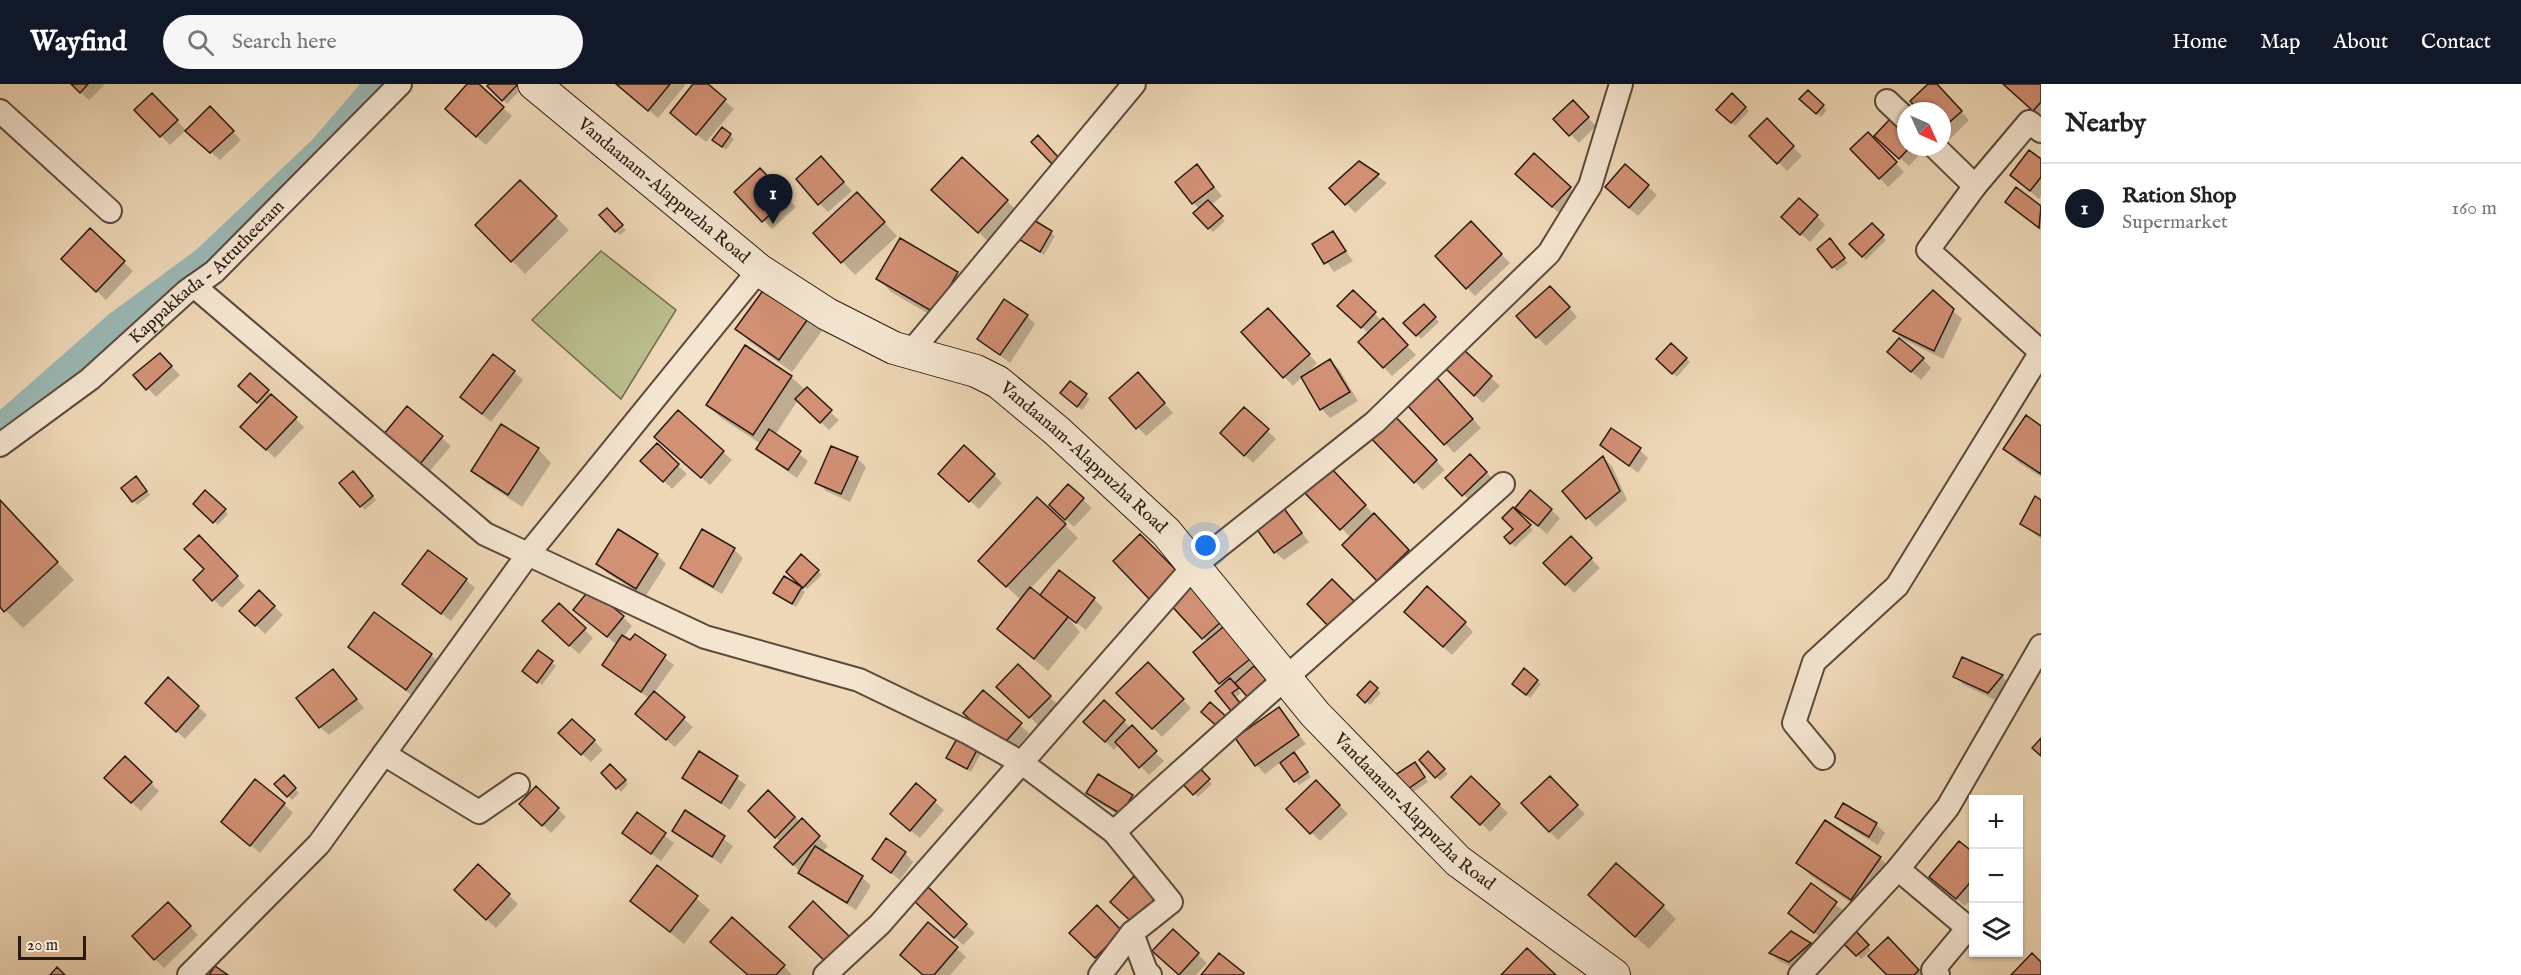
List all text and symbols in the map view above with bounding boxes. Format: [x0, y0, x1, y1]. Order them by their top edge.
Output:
search box [163, 15, 583, 69]
text: Wayfind [30, 25, 127, 60]
icon: search [184, 26, 217, 59]
text: Search here [232, 28, 337, 56]
text: Home [2172, 29, 2227, 56]
text: Map [2260, 29, 2300, 56]
text: About [2333, 29, 2388, 56]
text: Contact [2421, 29, 2491, 56]
north arrow [1897, 102, 1951, 156]
text: Nearby [2065, 107, 2146, 140]
street label: Vandaanam-Alappuzha Road [572, 112, 755, 269]
pin: 1 [754, 174, 792, 224]
text: Ration Shop [2122, 182, 2236, 210]
street label: Kappakkada - Attutheeram [124, 196, 290, 349]
text: 1 [2081, 196, 2088, 221]
text: 160 m [2451, 196, 2497, 221]
text: Supermarket [2122, 210, 2228, 235]
street label: Vandaanam-Alappuzha Road [994, 376, 1172, 539]
your location [1191, 531, 1220, 560]
street label: Vandaanam-Alappuzha Road [1328, 728, 1500, 896]
map controls [1969, 795, 2023, 957]
button: + [1969, 795, 2023, 849]
button: − [1969, 849, 2023, 903]
button: layers [1969, 903, 2023, 957]
scale bar [18, 933, 86, 960]
text: 20 m [27, 936, 58, 956]

